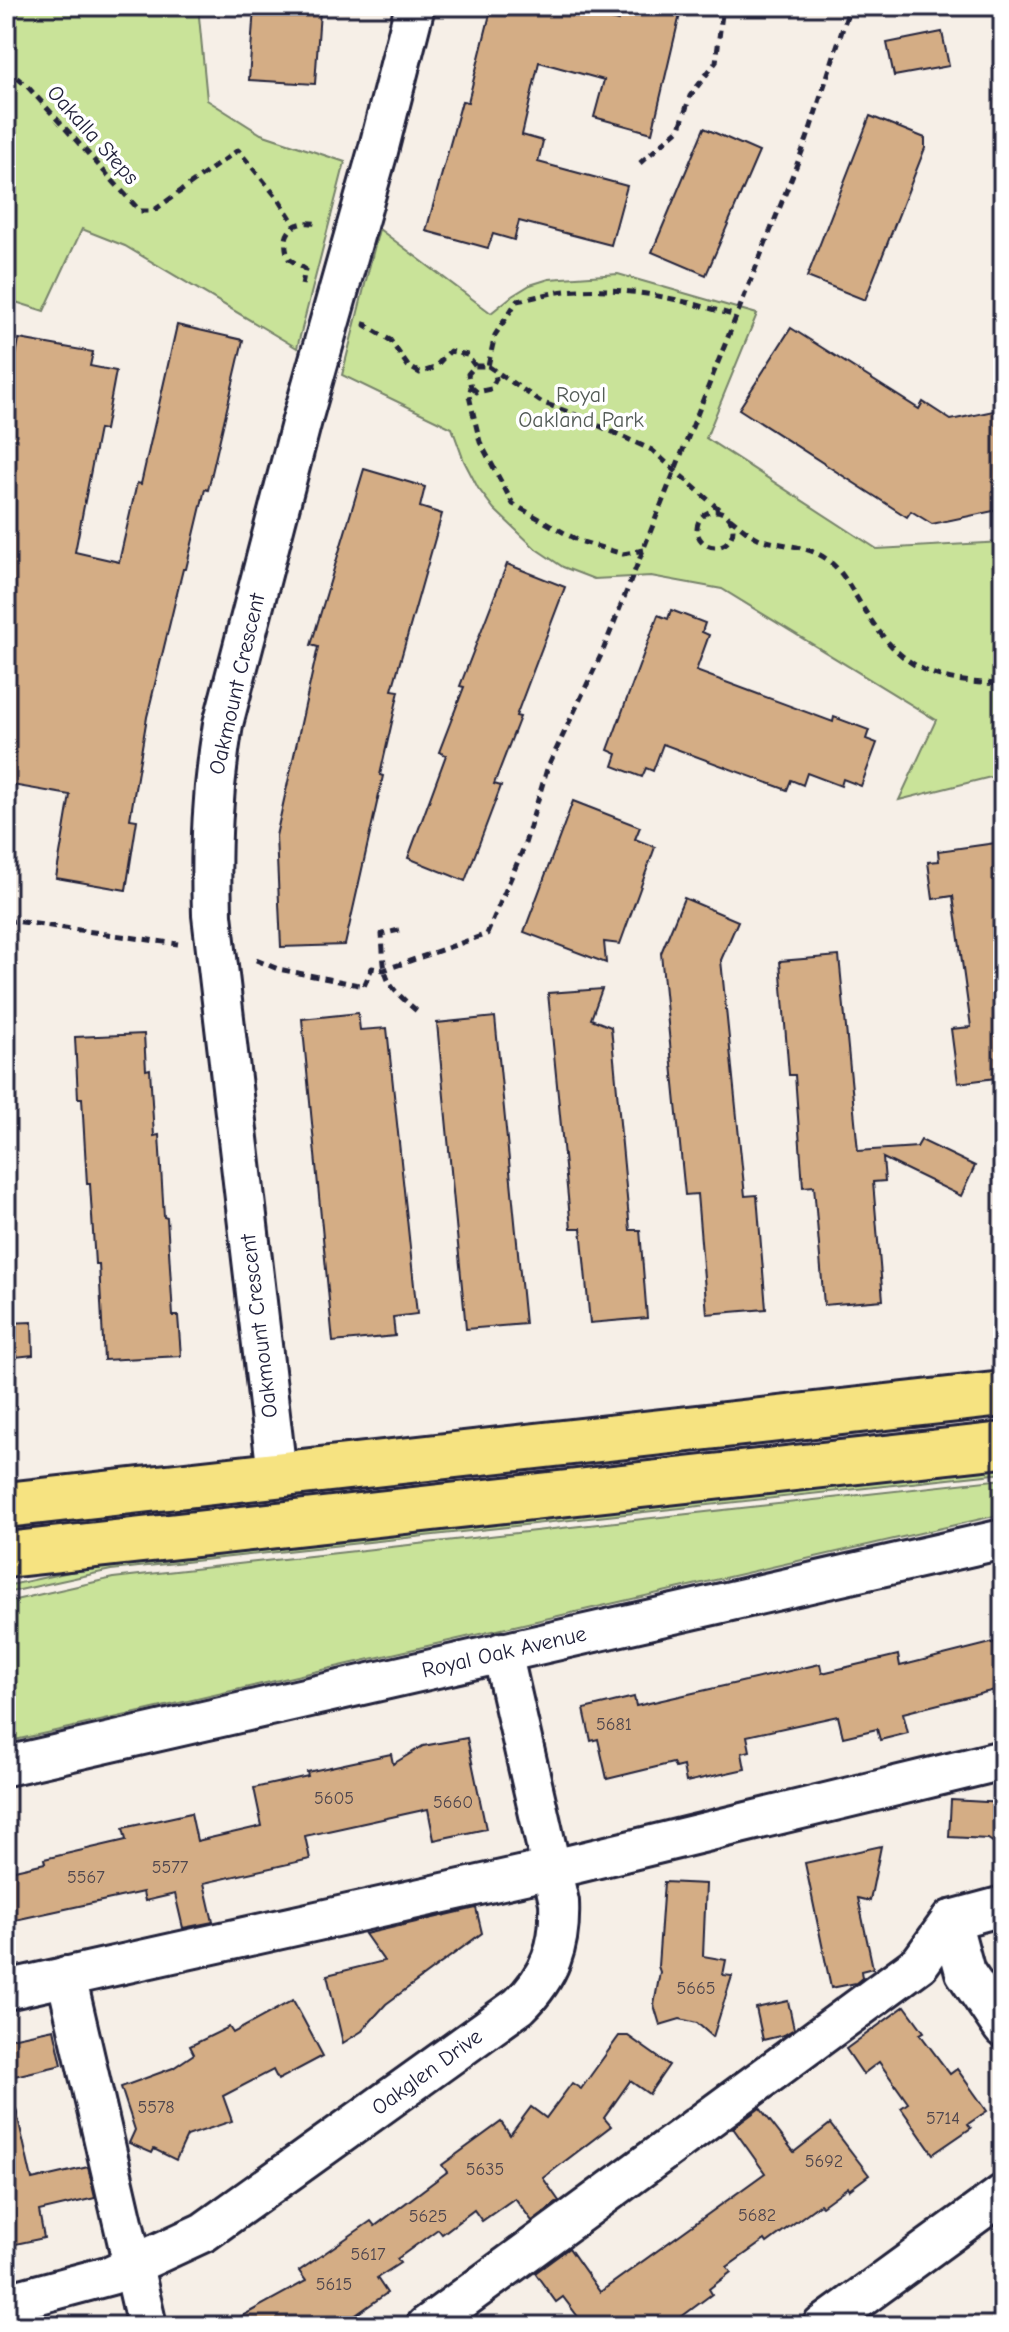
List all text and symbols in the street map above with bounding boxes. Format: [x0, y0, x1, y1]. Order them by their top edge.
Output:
street label: Oakalla Steps [42, 80, 144, 190]
park label: Royal Oakland Park [518, 382, 644, 433]
street label: Oakmount Crescent [204, 590, 271, 777]
street label: Oakmount Crescent [235, 1232, 283, 1419]
street label: Royal Oak Avenue [419, 1620, 589, 1684]
house number: 5681 [596, 1714, 632, 1735]
house number: 5605 [314, 1788, 354, 1809]
house number: 5660 [433, 1792, 473, 1813]
house number: 5577 [152, 1857, 189, 1878]
house number: 5567 [67, 1867, 105, 1888]
house number: 5665 [676, 1978, 716, 1999]
street label: Oakglen Drive [367, 2023, 487, 2121]
house number: 5578 [137, 2097, 175, 2118]
house number: 5714 [926, 2108, 960, 2129]
house number: 5692 [805, 2151, 843, 2172]
house number: 5635 [466, 2159, 504, 2180]
house number: 5682 [738, 2205, 776, 2226]
house number: 5625 [409, 2206, 447, 2227]
house number: 5617 [350, 2244, 386, 2265]
house number: 5615 [316, 2274, 352, 2295]

